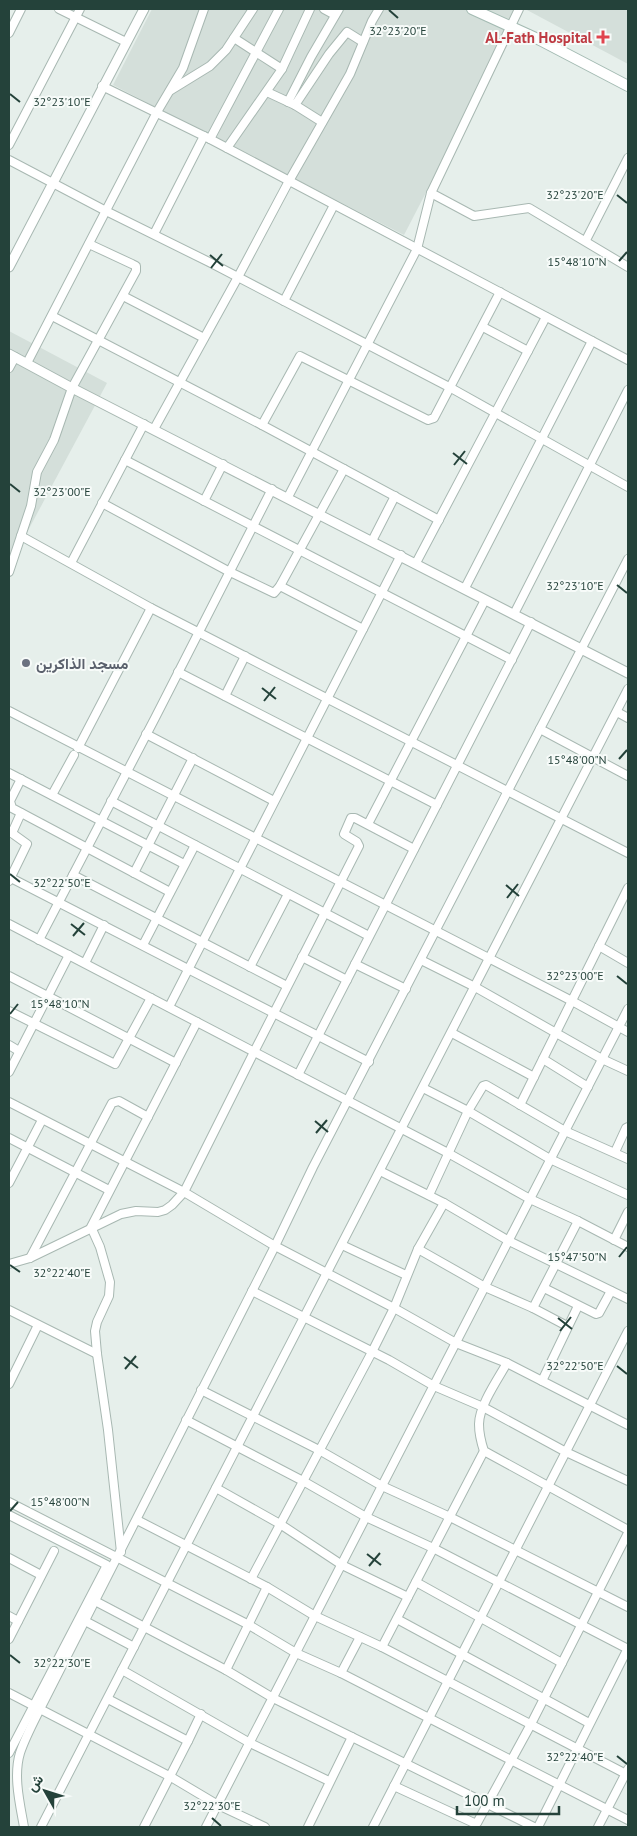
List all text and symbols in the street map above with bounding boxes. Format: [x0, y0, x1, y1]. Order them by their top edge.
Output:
text: 32°23'20"E [369, 23, 427, 38]
place label: AL-Fath Hospital [485, 28, 593, 47]
marker: AL-Fath Hospital [596, 30, 610, 44]
text: 32°23'10"E [33, 94, 91, 109]
text: 32°23'20"E [546, 187, 604, 202]
text: 15°48'10"N [547, 254, 607, 269]
text: 32°23'00"E [33, 484, 91, 499]
text: 32°23'10"E [546, 578, 604, 593]
place label: مسجد الذاكرين [36, 654, 128, 673]
marker: مسجد الذاكرين [20, 657, 32, 669]
text: 15°48'00"N [547, 752, 607, 767]
text: 32°22'50"E [33, 875, 91, 890]
text: 32°23'00"E [546, 968, 604, 983]
text: 15°48'10"N [30, 996, 90, 1011]
text: 15°47'50"N [547, 1249, 607, 1264]
text: 32°22'40"E [33, 1265, 91, 1280]
text: 32°22'50"E [546, 1358, 604, 1373]
text: 15°48'00"N [30, 1494, 90, 1509]
text: 32°22'30"E [33, 1655, 91, 1670]
text: 32°22'40"E [546, 1749, 604, 1764]
north arrow [20, 1766, 70, 1816]
text: ش [23, 1770, 47, 1795]
scale bar [457, 1784, 560, 1816]
text: 100 m [464, 1791, 505, 1810]
text: 32°22'30"E [183, 1798, 241, 1813]

